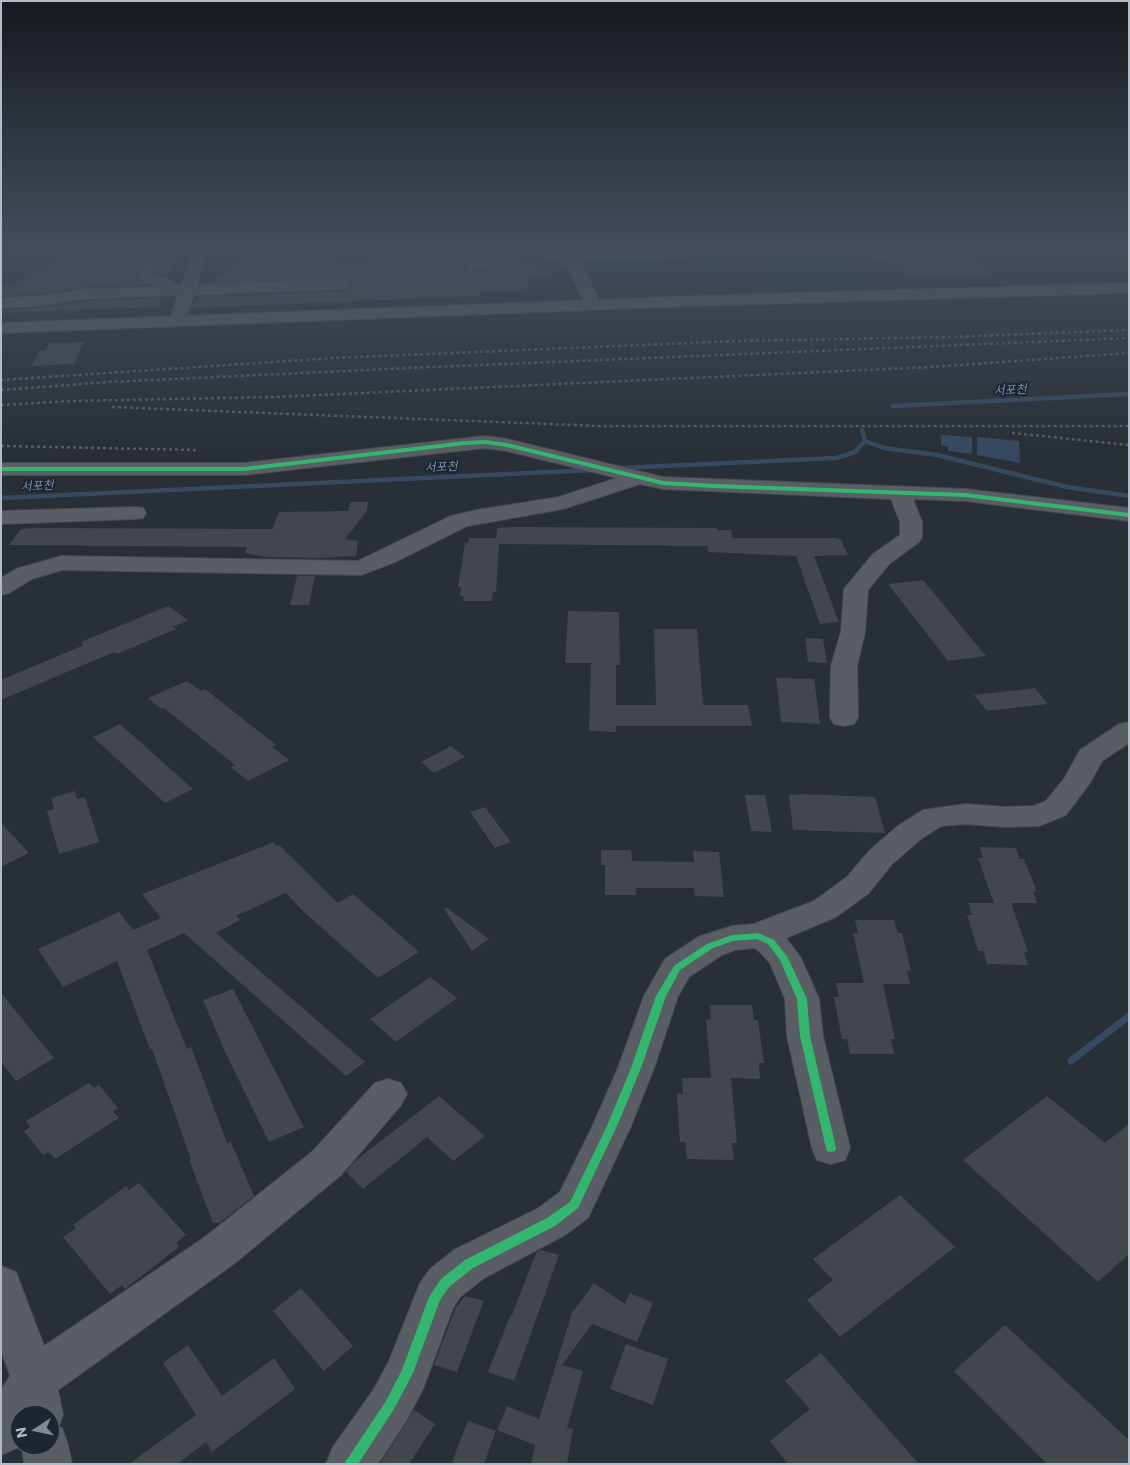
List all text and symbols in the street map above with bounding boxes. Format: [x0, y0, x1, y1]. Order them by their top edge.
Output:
water label: 서포천 [993, 382, 1027, 398]
water label: 서포천 [424, 459, 458, 475]
water label: 서포천 [20, 478, 54, 494]
north arrow [10, 1405, 60, 1455]
text: N [11, 1426, 30, 1440]

